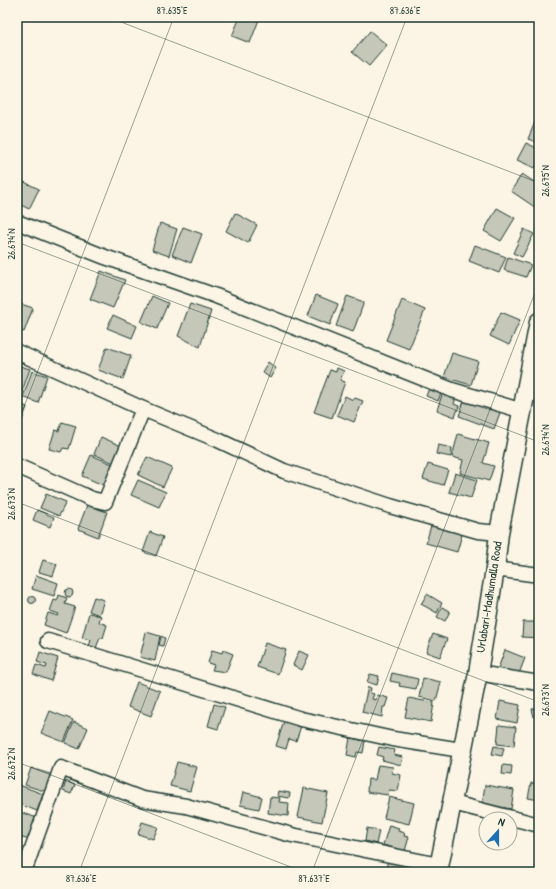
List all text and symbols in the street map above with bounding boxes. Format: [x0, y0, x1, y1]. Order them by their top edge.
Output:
text: 87.635°E [157, 4, 188, 17]
text: 87.636°E [390, 4, 421, 17]
text: 26.675°N [539, 165, 552, 197]
text: 26.674°N [5, 228, 18, 260]
text: 26.674°N [539, 424, 552, 456]
text: 26.673°N [5, 488, 18, 520]
street label: Urlabari-Madhumalla Road [471, 540, 506, 654]
text: 26.673°N [539, 684, 552, 716]
text: 26.672°N [5, 748, 18, 780]
north arrow [478, 811, 518, 851]
text: N [496, 814, 507, 829]
text: 87.636°E [66, 872, 97, 885]
text: 87.637°E [298, 872, 330, 885]

